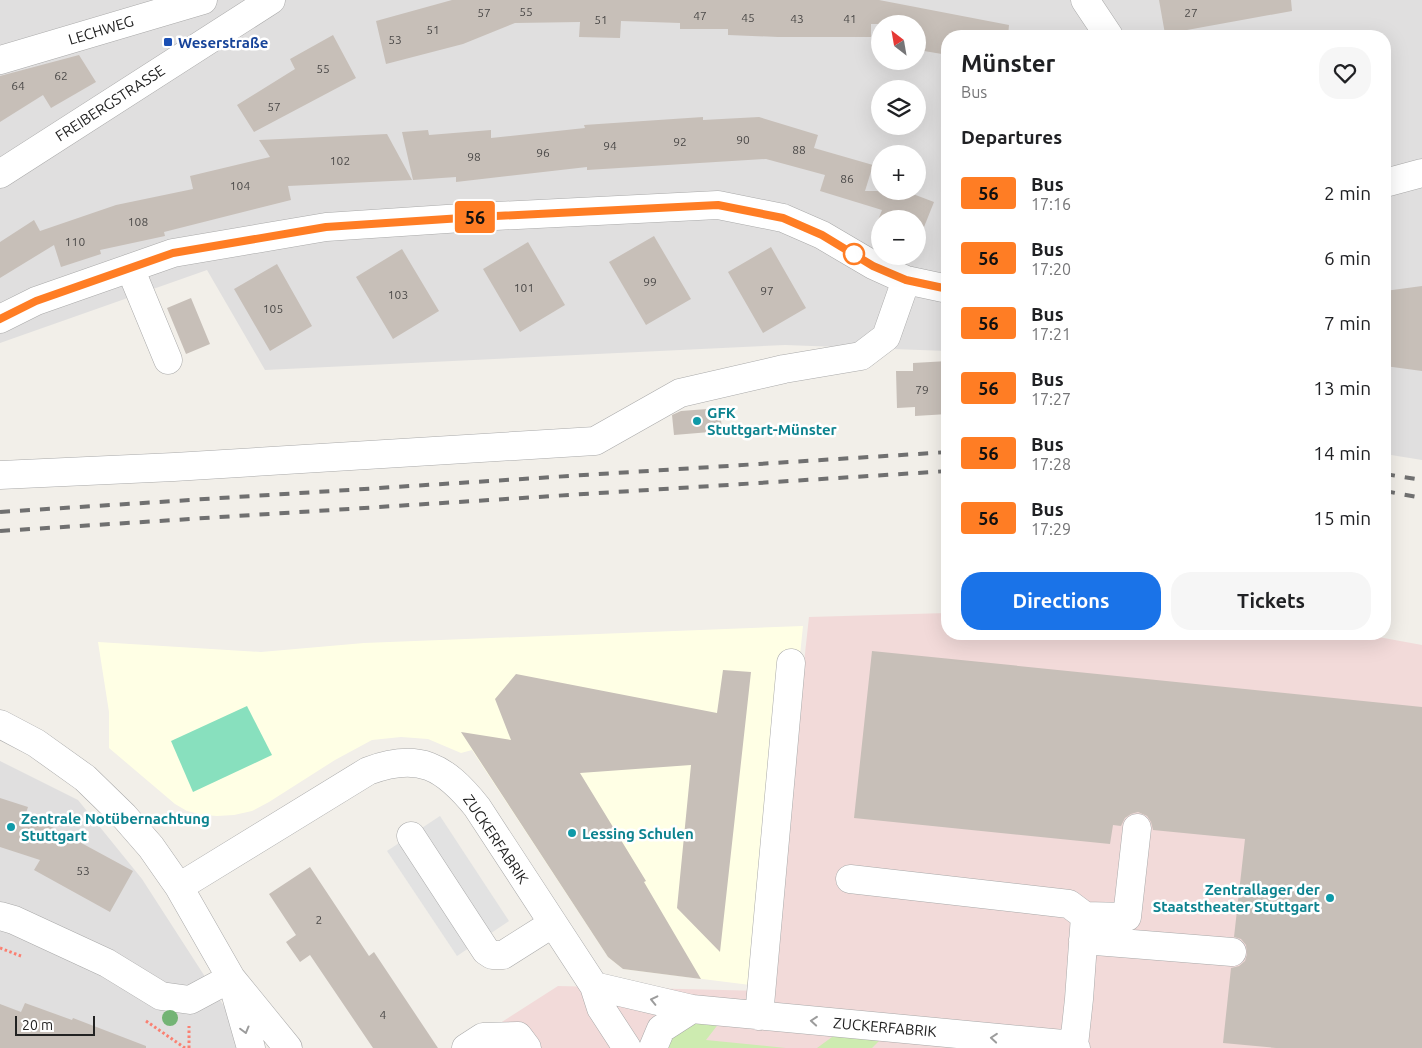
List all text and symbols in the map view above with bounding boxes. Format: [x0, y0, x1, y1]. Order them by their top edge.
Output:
house number: 55 [519, 5, 533, 18]
house number: 57 [477, 6, 491, 19]
house number: 27 [1184, 6, 1198, 19]
house number: 47 [693, 9, 707, 22]
house number: 45 [741, 11, 755, 24]
street label: LECHWEG [66, 12, 136, 48]
house number: 43 [790, 12, 804, 25]
house number: 41 [843, 12, 857, 25]
house number: 51 [594, 13, 608, 26]
north arrow [871, 15, 926, 70]
map controls [871, 15, 926, 265]
house number: 51 [426, 23, 440, 36]
house number: 53 [388, 33, 402, 46]
place label: Weserstraße [178, 34, 268, 51]
marker: Weserstraße [162, 36, 174, 48]
button: heart [1319, 47, 1371, 99]
text: Münster [961, 50, 1055, 77]
street label: FREIBERGSTRASSE [52, 61, 168, 145]
house number: 55 [316, 62, 330, 75]
house number: 62 [54, 69, 68, 82]
house number: 64 [11, 79, 25, 92]
button: layers [871, 80, 926, 135]
text: Bus [961, 83, 987, 101]
house number: 57 [267, 100, 281, 113]
text: Departures [961, 126, 1062, 148]
house number: 90 [736, 133, 750, 146]
house number: 92 [673, 135, 687, 148]
house number: 94 [603, 139, 617, 152]
house number: 88 [792, 143, 806, 156]
button: + [871, 145, 926, 200]
house number: 96 [536, 146, 550, 159]
house number: 98 [467, 150, 481, 163]
house number: 102 [330, 154, 350, 167]
house number: 86 [840, 172, 854, 185]
text: Bus [1031, 173, 1064, 195]
house number: 104 [230, 179, 250, 192]
text: 2 min [1324, 182, 1371, 204]
text: 56 [978, 183, 999, 203]
text: 17:16 [1031, 195, 1071, 213]
line badge: 56 [452, 201, 498, 233]
text: 56 [465, 207, 485, 227]
button: − [871, 210, 926, 265]
house number: 108 [128, 215, 148, 228]
house number: 110 [65, 235, 85, 248]
text: Bus [1031, 238, 1064, 260]
unlabelled marker [843, 243, 865, 265]
text: 6 min [1324, 247, 1371, 269]
text: 56 [978, 248, 999, 268]
text: 17:20 [1031, 260, 1071, 278]
house number: 99 [643, 275, 657, 288]
house number: 101 [514, 281, 534, 294]
house number: 97 [760, 284, 774, 297]
house number: 103 [388, 288, 408, 301]
house number: 105 [263, 302, 283, 315]
text: Bus [1031, 303, 1064, 325]
text: 7 min [1324, 312, 1371, 334]
text: 56 [978, 313, 999, 333]
text: 17:21 [1031, 325, 1071, 343]
text: Bus [1031, 368, 1064, 390]
text: 13 min [1313, 377, 1371, 399]
text: 56 [978, 378, 999, 398]
house number: 79 [915, 383, 929, 396]
text: 17:27 [1031, 390, 1071, 408]
place label: GFK Stuttgart-Münster [707, 404, 838, 438]
marker: GFK Stuttgart-Münster [691, 415, 703, 427]
text: Bus [1031, 433, 1064, 455]
text: 14 min [1313, 442, 1371, 464]
text: 56 [978, 443, 999, 463]
text: 17:28 [1031, 455, 1071, 473]
text: Bus [1031, 498, 1064, 520]
text: 15 min [1313, 507, 1371, 529]
text: 56 [978, 508, 999, 528]
text: 17:29 [1031, 520, 1071, 538]
button: Directions [961, 572, 1161, 630]
button: Tickets [1171, 572, 1371, 630]
street label: ZUCKERFABRIK [460, 791, 532, 887]
place label: Zentrale Notübernachtung Stuttgart [21, 810, 210, 844]
marker: Zentrale Notübernachtung Stuttgart [5, 821, 17, 833]
place label: Lessing Schulen [582, 825, 694, 842]
marker: Lessing Schulen [566, 827, 578, 839]
house number: 53 [76, 864, 90, 877]
place label: Zentrallager der Staatstheater Stuttgart [1153, 881, 1321, 915]
marker: Zentrallager der Staatstheater Stuttgart [1324, 892, 1336, 904]
house number: 2 [316, 913, 322, 926]
one-way arrow [649, 995, 658, 1006]
house number: 4 [380, 1008, 387, 1021]
scale bar [15, 1013, 95, 1036]
street label: ZUCKERFABRIK [833, 1014, 937, 1040]
one-way arrow [810, 1016, 818, 1027]
text: 20 m [22, 1017, 53, 1033]
one-way arrow [239, 1026, 250, 1035]
one-way arrow [989, 1033, 997, 1044]

